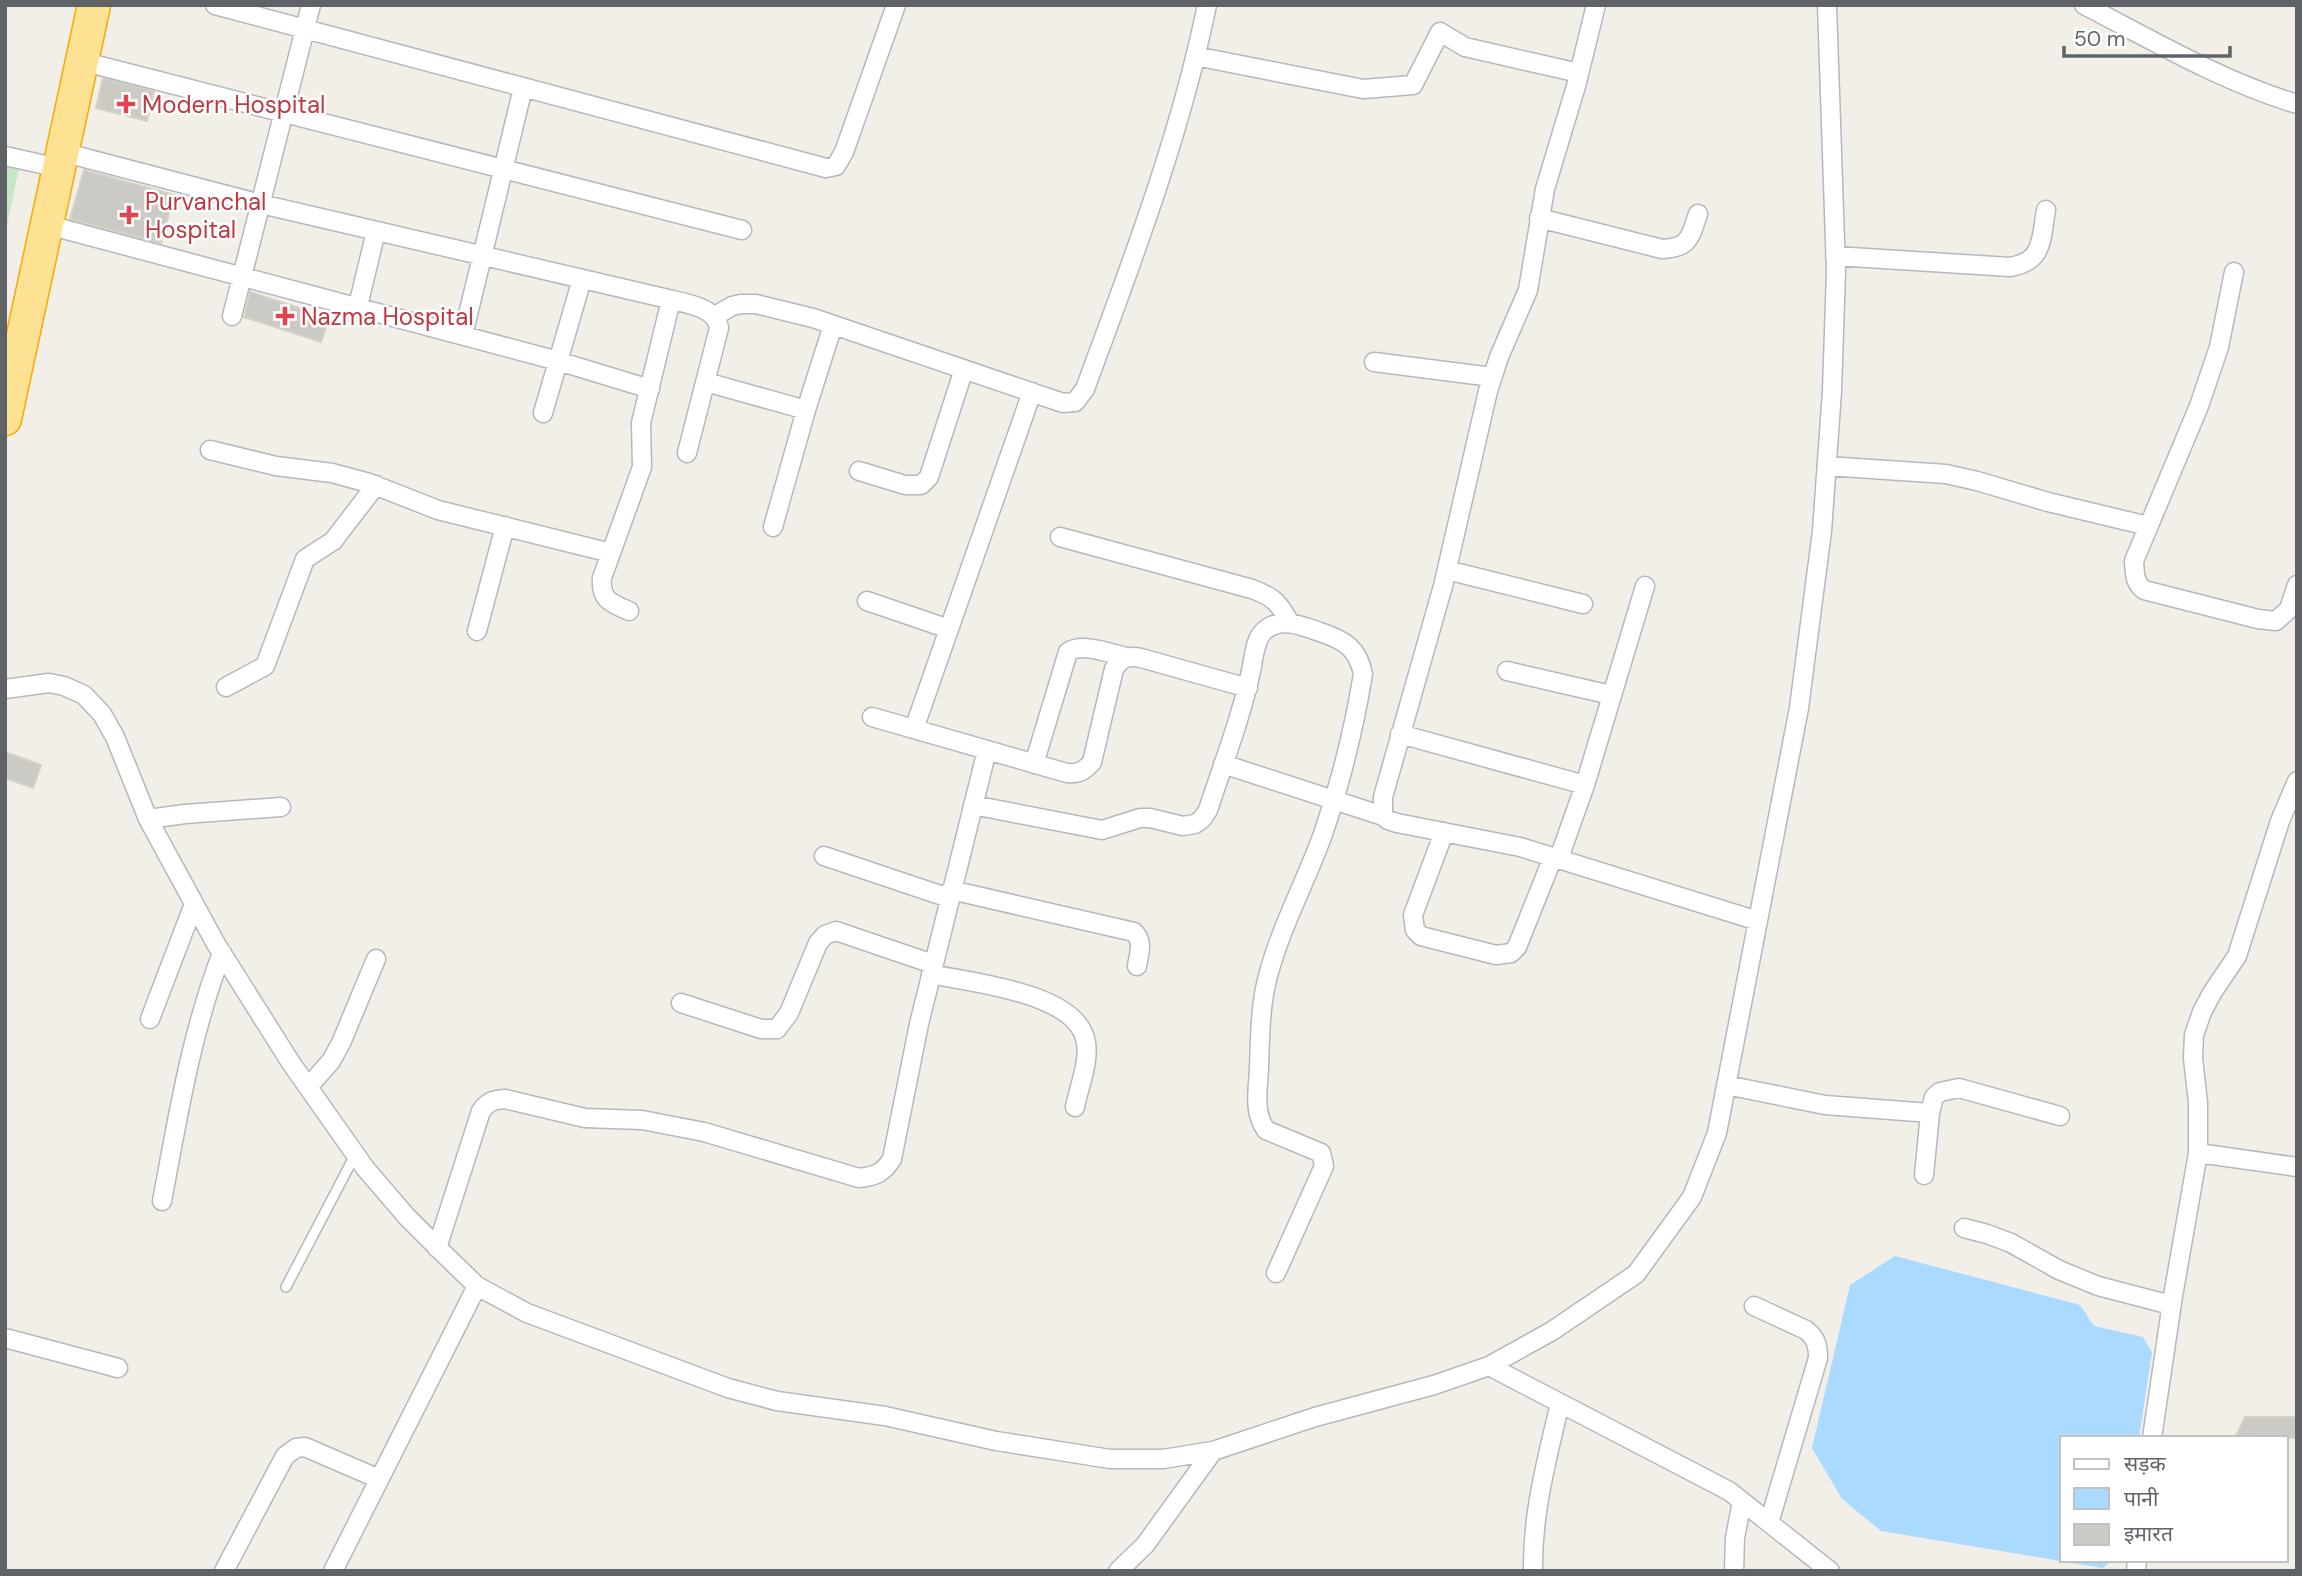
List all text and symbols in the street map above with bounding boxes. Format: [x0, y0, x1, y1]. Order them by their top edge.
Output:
scale bar [2064, 14, 2230, 58]
text: 50 m [2074, 25, 2125, 53]
place label: Modern Hospital [142, 89, 325, 120]
marker: Modern Hospital [116, 94, 136, 114]
place label: Purvanchal Hospital [145, 186, 266, 245]
marker: Purvanchal Hospital [119, 205, 139, 225]
place label: Nazma Hospital [301, 301, 474, 332]
marker: Nazma Hospital [275, 306, 295, 326]
legend [2060, 1436, 2288, 1562]
text: सड़क [2124, 1450, 2166, 1478]
text: पानी [2124, 1485, 2159, 1513]
text: इमारत [2124, 1520, 2174, 1548]

